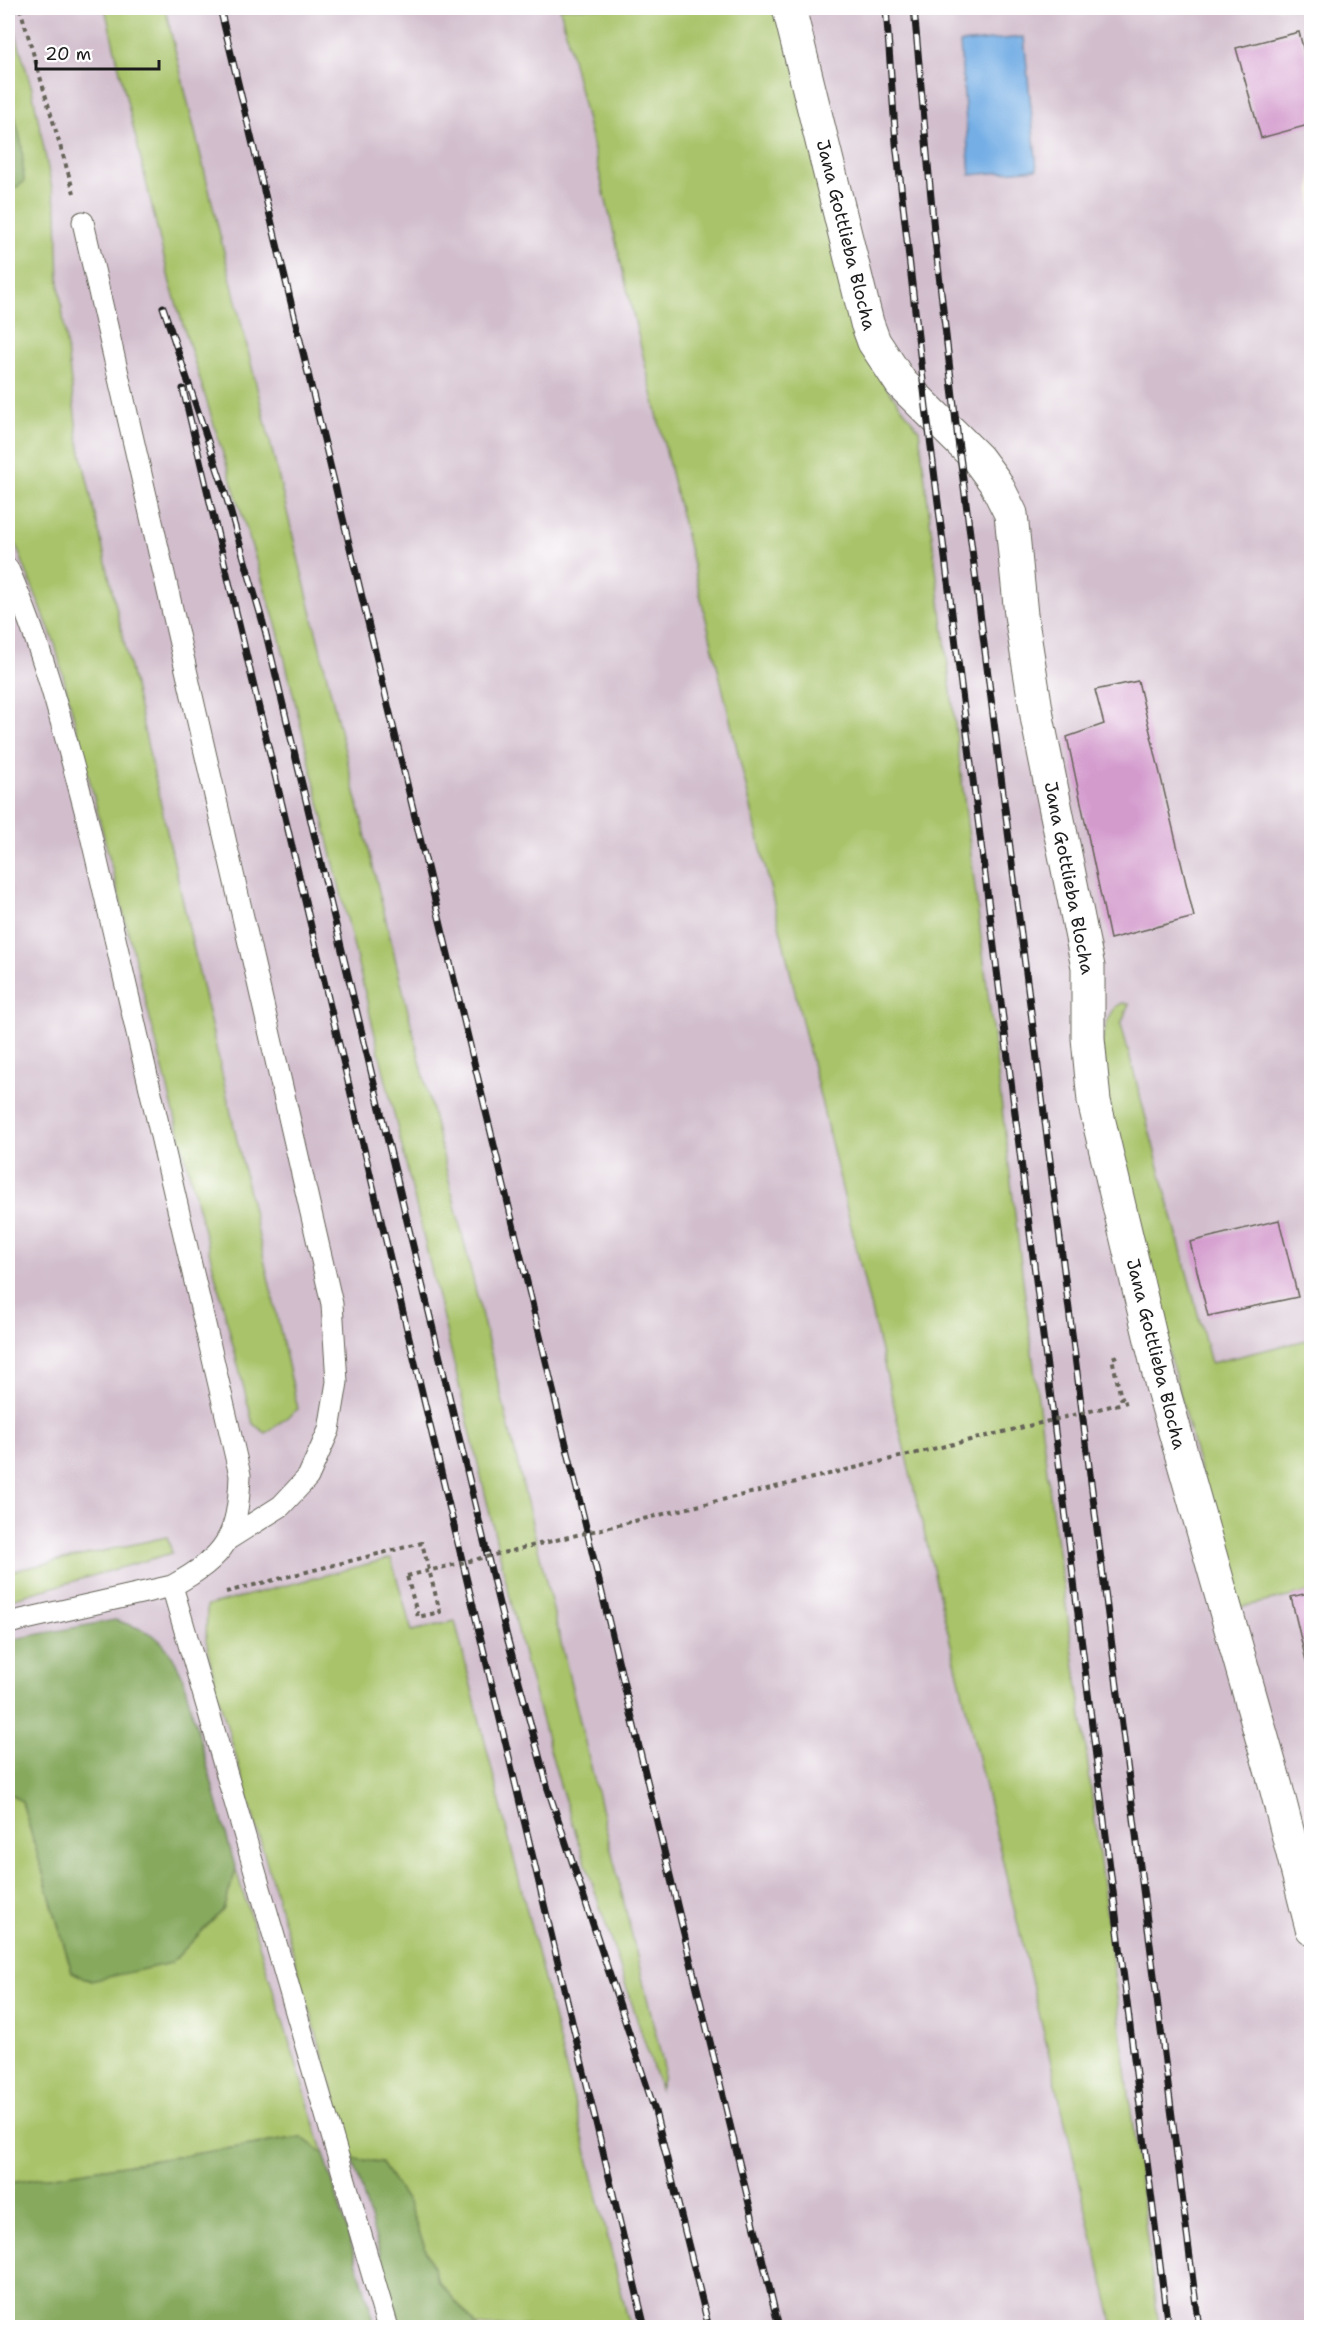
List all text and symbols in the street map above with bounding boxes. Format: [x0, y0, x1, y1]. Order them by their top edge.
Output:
scale bar [36, 33, 159, 71]
text: 20 m [45, 42, 91, 66]
street label: Jana Gottlieba Blocha [811, 137, 881, 333]
street label: Jana Gottlieba Blocha [1039, 780, 1099, 976]
street label: Jana Gottlieba Blocha [1121, 1256, 1191, 1452]

